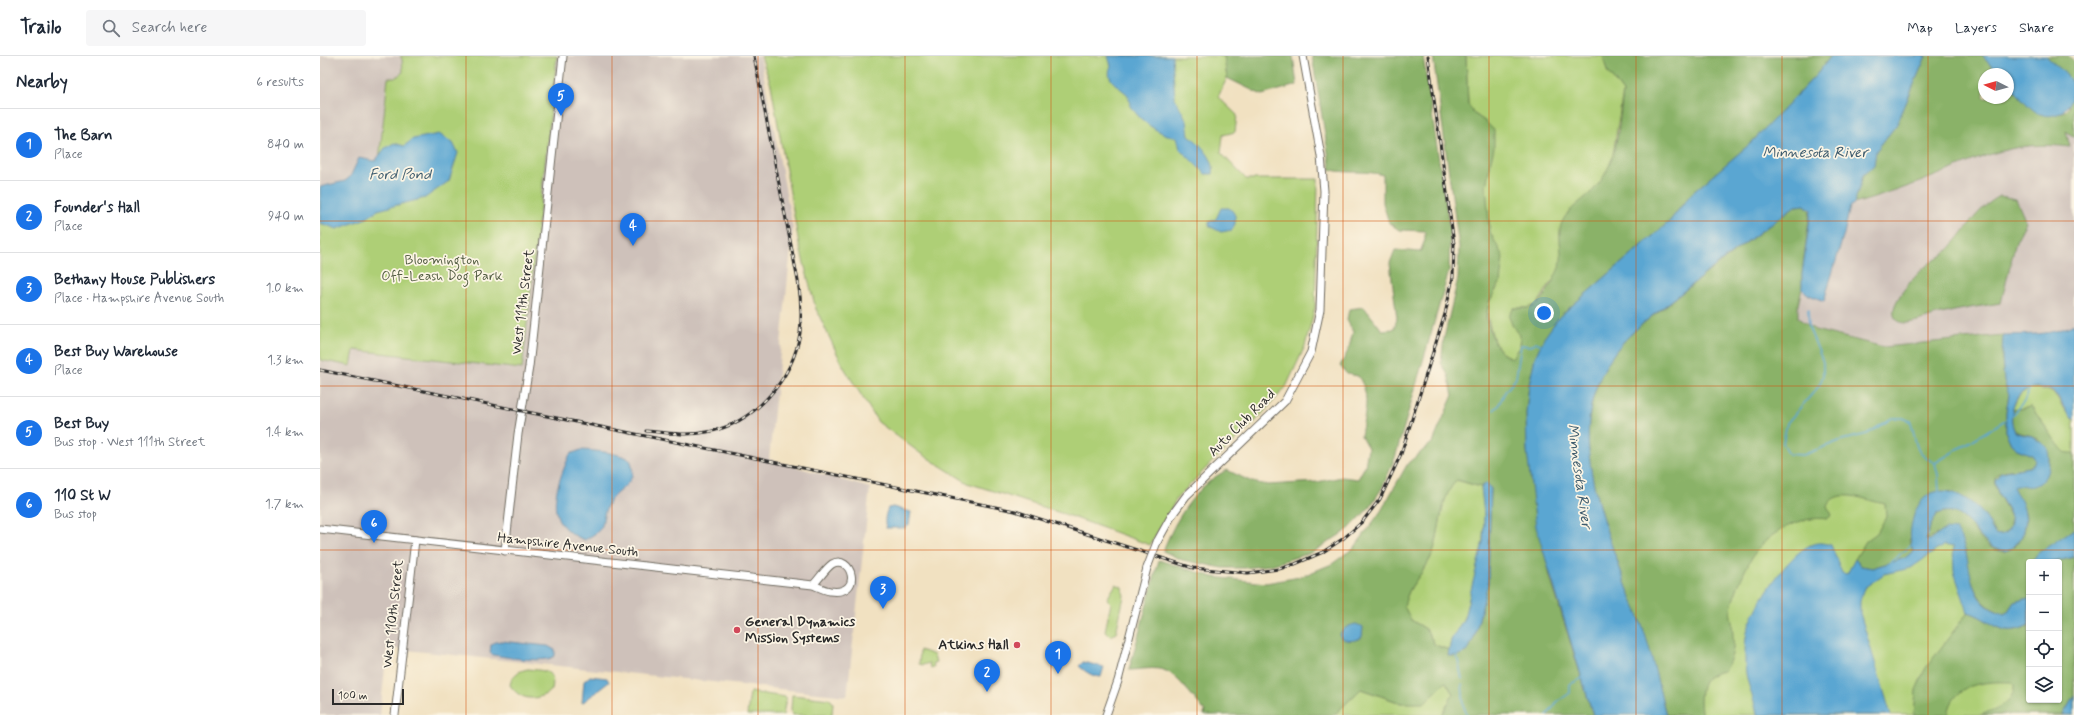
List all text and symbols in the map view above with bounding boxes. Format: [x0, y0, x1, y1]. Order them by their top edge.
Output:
search box [86, 10, 366, 46]
text: Trailo [20, 15, 62, 40]
icon: search [100, 17, 122, 39]
text: Search here [132, 18, 207, 38]
text: Map [1907, 19, 1933, 37]
text: Layers [1955, 19, 1997, 37]
text: Share [2019, 19, 2054, 37]
north arrow [1978, 68, 2014, 104]
text: Nearby [16, 71, 68, 93]
text: 6 results [256, 74, 304, 91]
pin: 5 [548, 83, 574, 116]
text: The Barn [54, 126, 112, 146]
text: 1 [26, 136, 32, 153]
text: 840 m [267, 136, 304, 153]
water label: Minnesota River [1762, 143, 1869, 163]
text: Place [54, 146, 83, 163]
water label: Ford Pond [369, 165, 432, 185]
text: Founder's Hall [54, 198, 140, 218]
text: 2 [26, 208, 32, 225]
text: 940 m [268, 208, 304, 225]
pin: 4 [620, 213, 646, 246]
text: Place [54, 218, 83, 235]
street label: West 111th Street [508, 248, 538, 356]
park label: Bloomington Off-Leash Dog Park [381, 251, 503, 287]
text: Bethany House Publishers [54, 270, 215, 290]
text: 3 [26, 280, 32, 297]
text: 1.0 km [266, 280, 304, 297]
text: Place · Hampshire Avenue South [54, 290, 224, 307]
your location [1534, 303, 1554, 323]
text: Best Buy Warehouse [54, 342, 178, 362]
text: 4 [25, 352, 33, 369]
text: 1.3 km [267, 352, 304, 369]
text: Place [54, 362, 83, 379]
street label: Auto Club Road [1204, 385, 1280, 461]
text: Best Buy [54, 414, 109, 434]
water label: Minnesota River [1562, 423, 1596, 531]
text: 5 [25, 424, 33, 441]
text: 1.4 km [265, 424, 304, 441]
text: Bus stop · West 111th Street [54, 434, 205, 451]
text: 110 St W [54, 486, 111, 506]
text: 6 [26, 496, 32, 513]
text: 1.7 km [265, 496, 304, 513]
text: Bus stop [54, 506, 97, 523]
pin: 6 [361, 510, 387, 543]
street label: Hampshire Avenue South [497, 529, 640, 561]
street label: West 110th Street [378, 558, 408, 669]
map controls [2026, 559, 2062, 703]
button: + [2026, 559, 2062, 595]
pin: 3 [870, 576, 896, 609]
button: − [2026, 595, 2062, 631]
place label: General Dynamics Mission Systems [745, 613, 856, 647]
marker: General Dynamics Mission Systems [732, 625, 742, 635]
button: locate [2026, 631, 2062, 667]
place label: Atkins Hall [938, 636, 1009, 654]
marker: Atkins Hall [1012, 640, 1022, 650]
pin: 1 [1045, 641, 1071, 674]
pin: 2 [974, 659, 1000, 692]
button: layers [2026, 667, 2062, 703]
scale bar [332, 687, 404, 706]
text: 100 m [338, 689, 368, 703]

